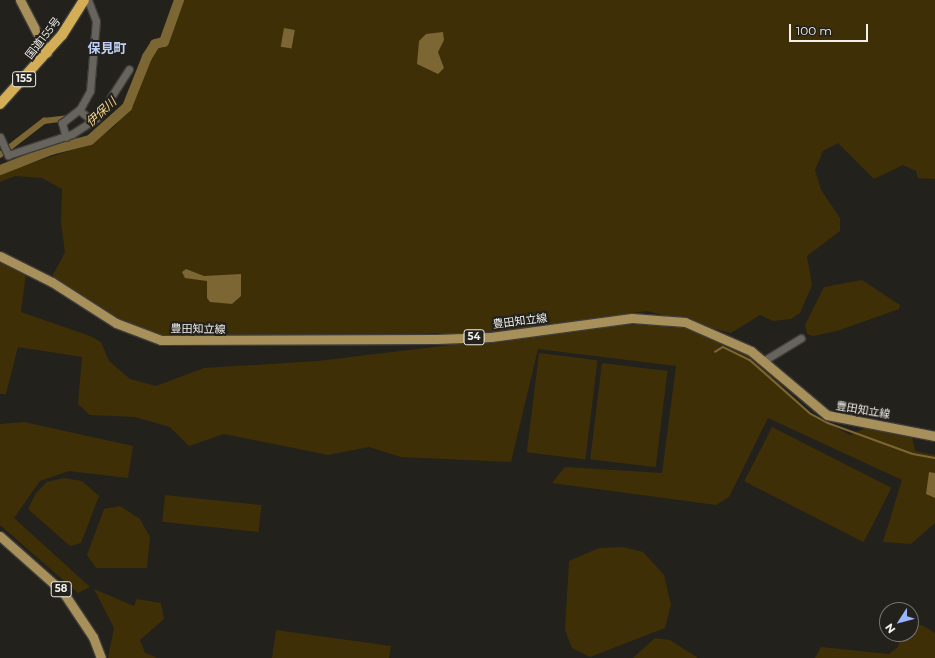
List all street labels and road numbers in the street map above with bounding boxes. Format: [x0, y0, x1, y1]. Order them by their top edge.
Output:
street label: 国道155号 [23, 14, 63, 62]
road number: 155 [12, 71, 36, 87]
street label: 豊田知立線 [492, 311, 548, 331]
street label: 豊田知立線 [170, 322, 226, 336]
road number: 54 [463, 329, 485, 345]
street label: 豊田知立線 [835, 399, 891, 421]
road number: 58 [50, 581, 72, 597]

